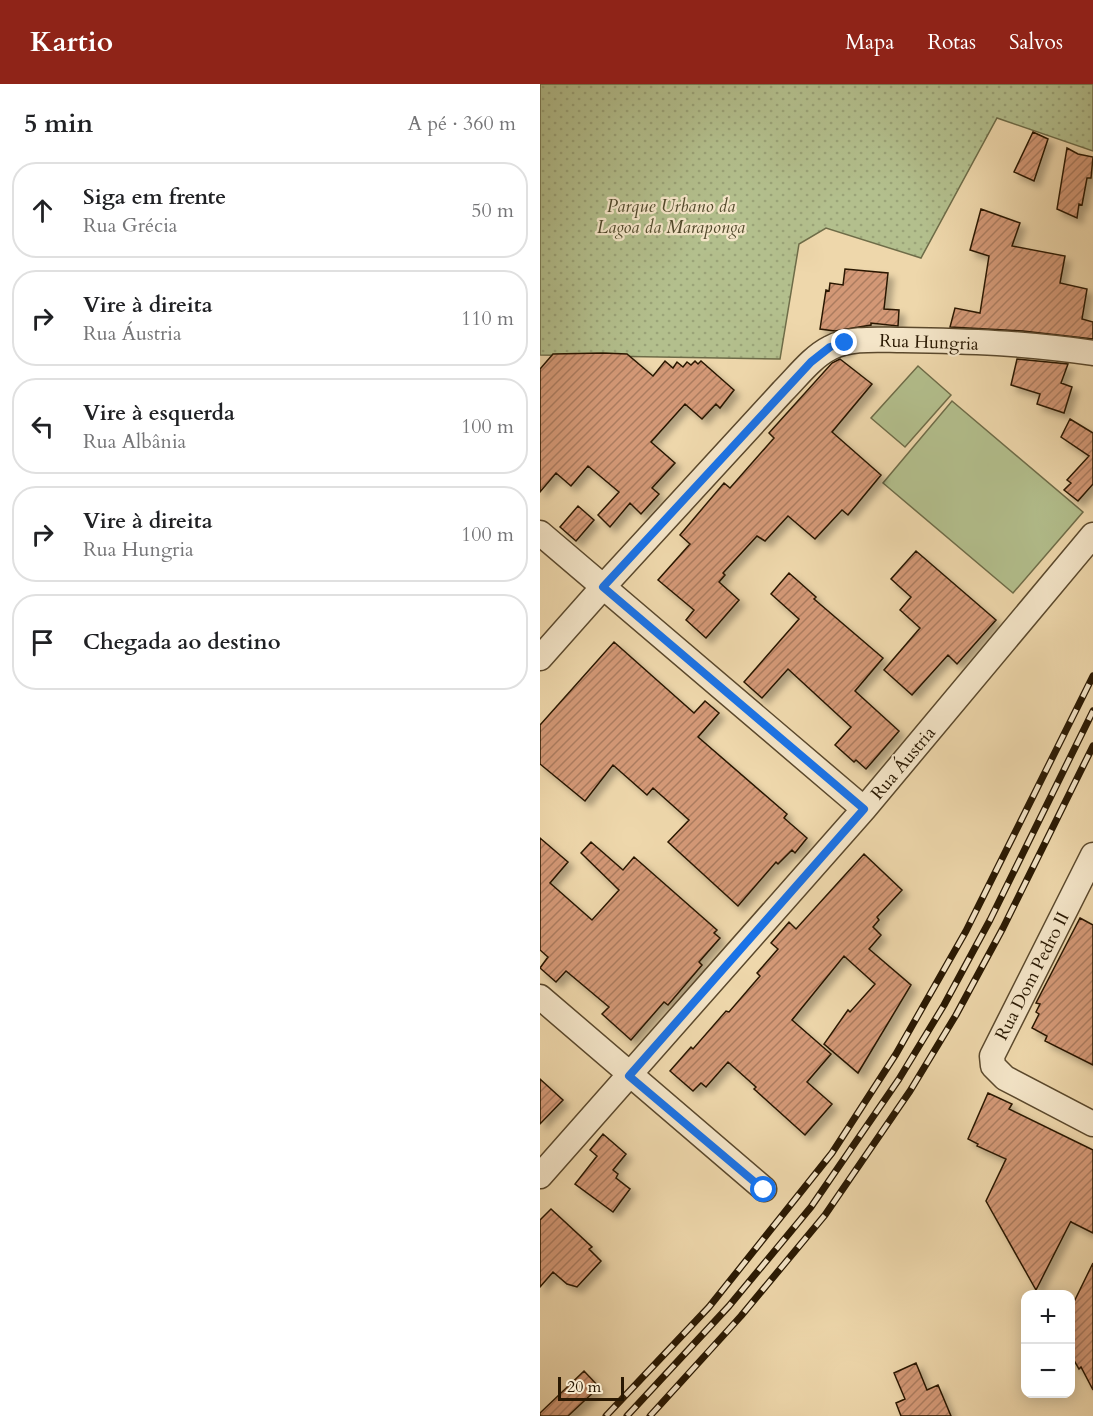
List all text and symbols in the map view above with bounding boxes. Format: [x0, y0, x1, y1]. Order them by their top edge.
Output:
text: Kartio [30, 23, 113, 61]
text: Mapa [845, 28, 894, 57]
text: Rotas [927, 28, 976, 57]
text: Salvos [1009, 28, 1063, 57]
text: 5 min [24, 106, 93, 141]
text: A pé · 360 m [408, 110, 516, 137]
text: Siga em frente [83, 182, 226, 212]
icon: ahead [26, 194, 59, 227]
park label: Parque Urbano da Lagoa da Maraponga [597, 194, 745, 240]
text: 50 m [471, 197, 514, 224]
text: Rua Grécia [83, 212, 177, 239]
text: Vire à direita [83, 290, 213, 320]
icon: right [26, 302, 59, 335]
text: 110 m [461, 305, 514, 332]
text: Rua Áustria [83, 320, 182, 347]
street label: Rua Hungria [879, 328, 979, 357]
route end [831, 329, 857, 355]
text: Vire à esquerda [83, 398, 235, 428]
icon: left [26, 410, 59, 443]
text: 100 m [461, 413, 514, 440]
text: Rua Albânia [83, 428, 186, 455]
text: Vire à direita [83, 506, 213, 536]
icon: right [26, 518, 59, 551]
text: 100 m [461, 521, 514, 548]
text: Rua Hungria [83, 536, 194, 563]
icon: arrive [26, 626, 59, 659]
text: Chegada ao destino [83, 627, 281, 657]
street label: Rua Áustria [865, 721, 942, 805]
street label: Rua Dom Pedro II [989, 908, 1076, 1045]
route start [750, 1176, 776, 1202]
map controls [1021, 1290, 1075, 1398]
button: + [1021, 1290, 1075, 1344]
button: − [1021, 1344, 1075, 1398]
scale bar [558, 1374, 624, 1402]
text: 20 m [567, 1376, 601, 1398]

